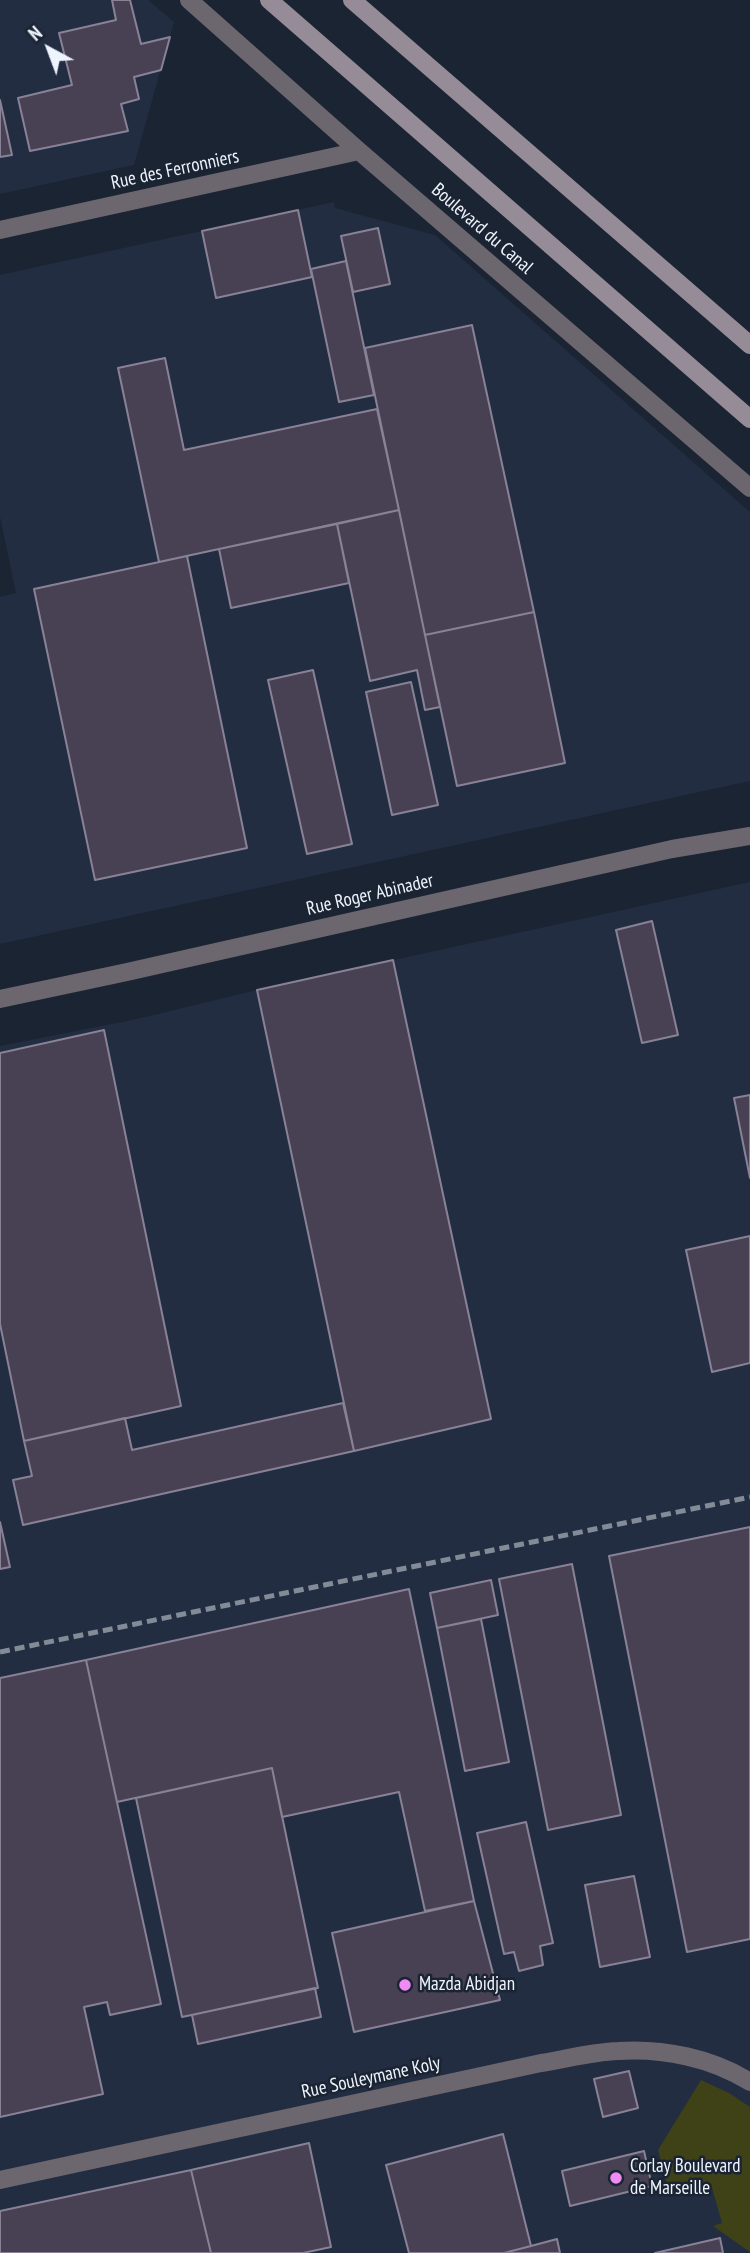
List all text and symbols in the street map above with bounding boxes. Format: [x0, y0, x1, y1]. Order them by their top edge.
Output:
north arrow [14, 14, 84, 84]
text: N [23, 21, 47, 46]
street label: Rue des Ferronniers [109, 145, 241, 195]
street label: Boulevard du Canal [427, 179, 537, 279]
street label: Rue Roger Abinader [304, 869, 436, 921]
place label: Mazda Abidjan [419, 1974, 515, 1996]
marker: Mazda Abidjan [397, 1977, 413, 1993]
street label: Rue Souleymane Koly [299, 2052, 443, 2104]
place label: Corlay Boulevard de Marseille [630, 2156, 741, 2200]
marker: Corlay Boulevard de Marseille [608, 2170, 624, 2186]

